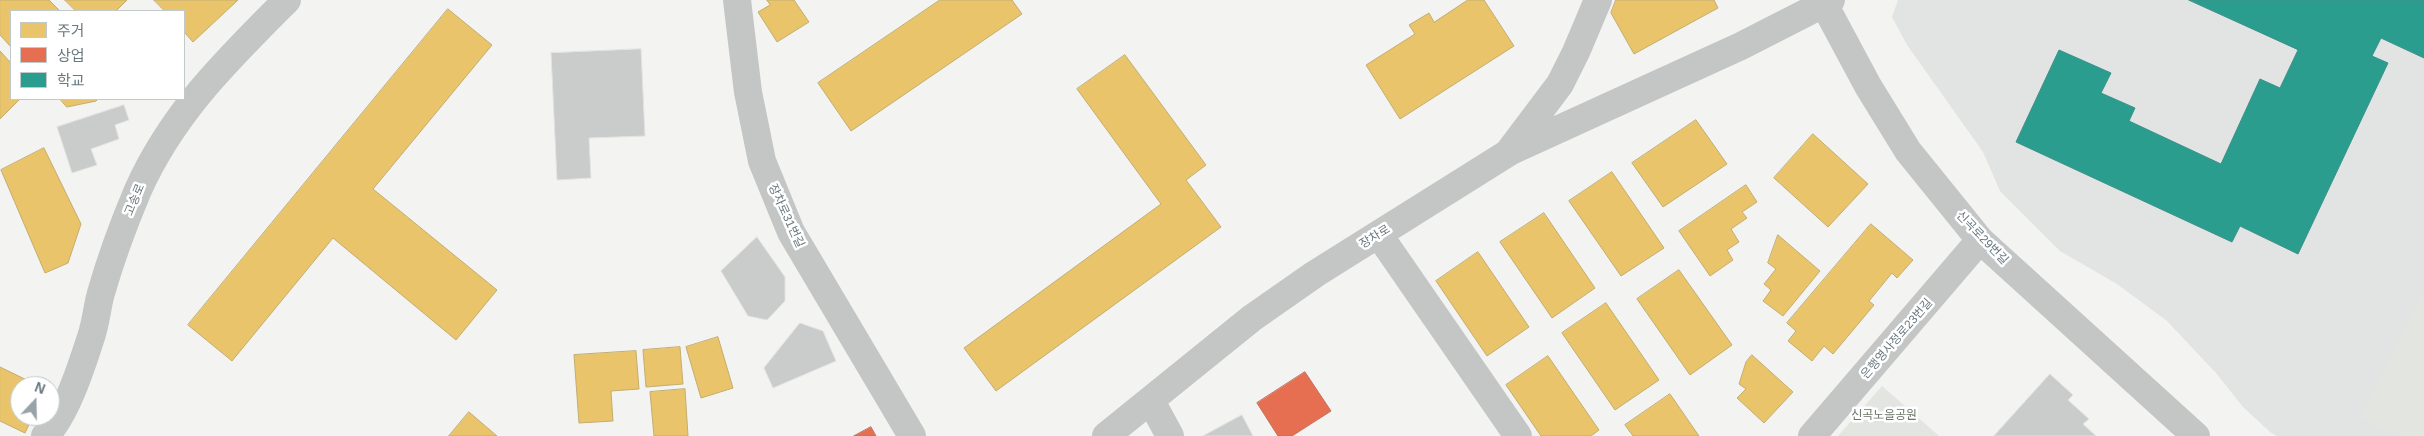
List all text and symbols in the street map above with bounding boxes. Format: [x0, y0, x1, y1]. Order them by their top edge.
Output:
legend [10, 10, 185, 100]
text: 주거 [57, 22, 85, 39]
text: 상업 [57, 47, 85, 64]
text: 학교 [57, 72, 85, 89]
street label: 고송로 [122, 182, 148, 218]
street label: 장차로31번길 [765, 182, 807, 250]
street label: 신곡로29번길 [1953, 208, 2011, 268]
street label: 장차로 [1357, 222, 1393, 252]
street label: 은행영사정로23번길 [1858, 296, 1936, 382]
north arrow [10, 376, 60, 426]
text: N [32, 379, 48, 397]
park label: 신곡노을공원 [1851, 409, 1917, 423]

